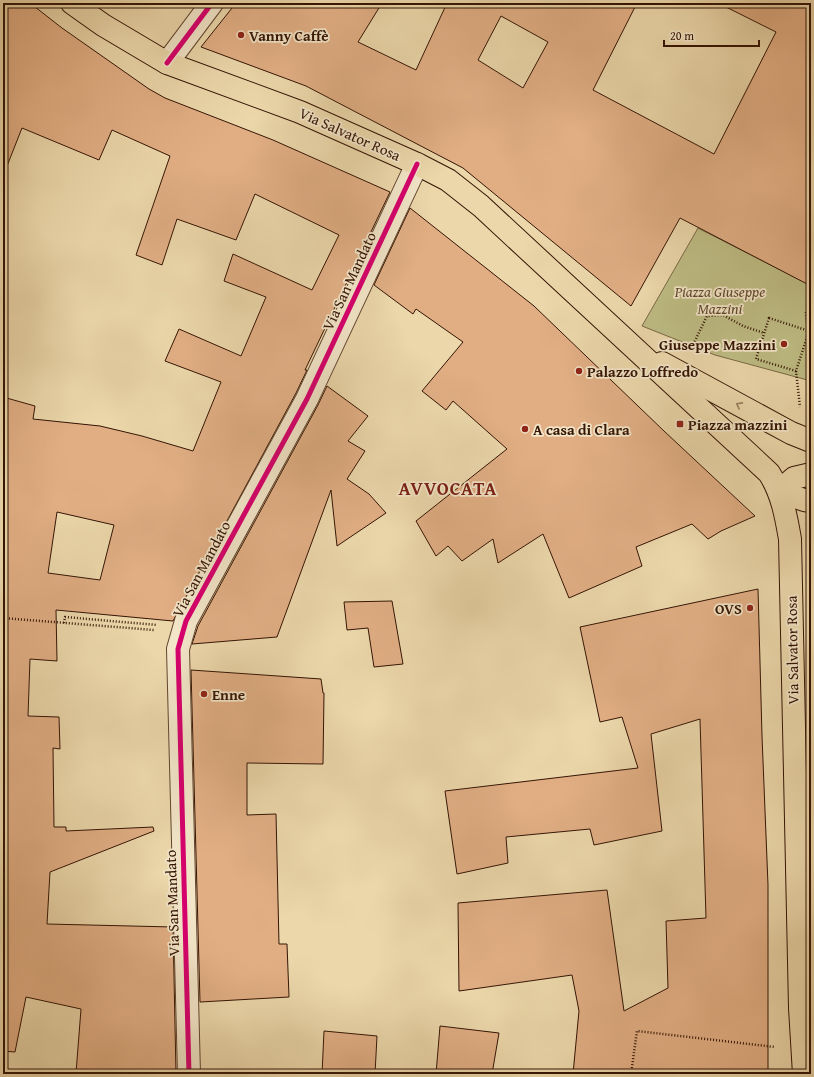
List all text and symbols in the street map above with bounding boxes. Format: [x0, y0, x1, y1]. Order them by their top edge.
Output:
scale bar [664, 22, 759, 48]
place label: Vanny Caffè [249, 25, 329, 46]
text: 20 m [670, 27, 694, 44]
marker: Vanny Caffè [236, 30, 246, 40]
street label: Via Salvator Rosa [296, 102, 404, 166]
street label: Via San Mandato [317, 228, 381, 334]
park label: Piazza Giuseppe Mazzini [674, 281, 765, 319]
place label: Giuseppe Mazzini [659, 334, 776, 355]
marker: Giuseppe Mazzini [779, 339, 789, 349]
place label: Palazzo Loffredo [587, 361, 698, 382]
marker: Palazzo Loffredo [574, 366, 584, 376]
one-way arrow [736, 402, 743, 409]
place label: Piazza mazzini [688, 414, 788, 435]
place label: A casa di Clara [533, 419, 630, 440]
marker: Piazza mazzini [675, 419, 685, 429]
marker: A casa di Clara [520, 424, 530, 434]
district label: AVVOCATA [399, 474, 497, 502]
street label: Via San Mandato [167, 517, 235, 621]
street label: Via Salvator Rosa [781, 595, 803, 705]
place label: OVS [715, 598, 742, 619]
marker: OVS [745, 603, 755, 613]
place label: Enne [212, 684, 245, 705]
marker: Enne [199, 689, 209, 699]
street label: Via San Mandato [160, 849, 184, 957]

